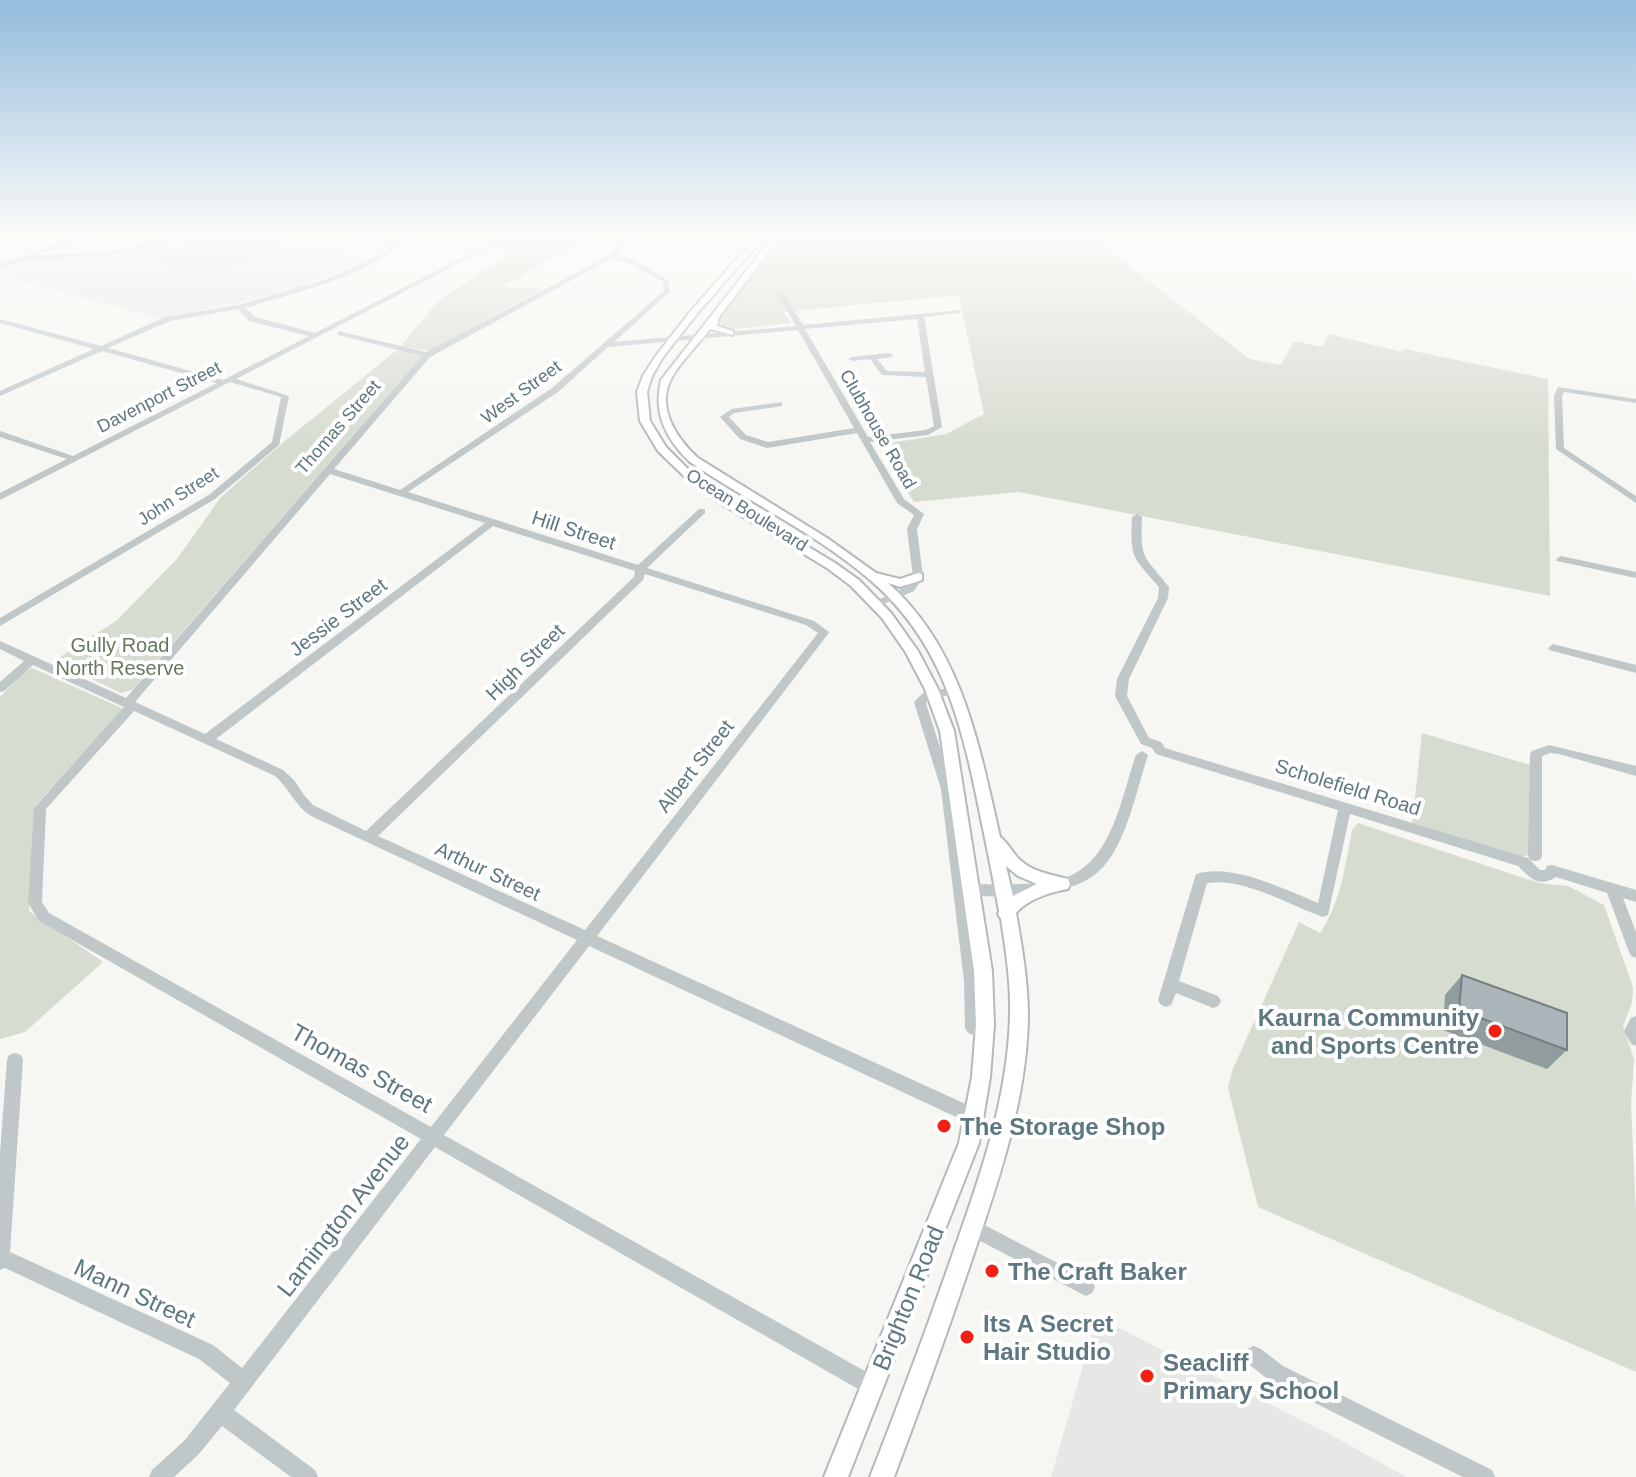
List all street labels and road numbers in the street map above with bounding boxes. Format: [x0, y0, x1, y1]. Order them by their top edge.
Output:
street label: West Street [477, 356, 565, 428]
street label: Davenport Street [94, 357, 224, 437]
street label: Clubhouse Road [836, 366, 920, 492]
street label: Thomas Street [292, 376, 384, 478]
street label: John Street [134, 463, 222, 529]
street label: Ocean Boulevard [683, 465, 811, 555]
street label: Hill Street [529, 506, 619, 554]
street label: Jessie Street [285, 573, 391, 661]
street label: High Street [481, 619, 569, 705]
street label: Albert Street [652, 715, 738, 817]
street label: Scholefield Road [1272, 754, 1424, 820]
street label: Arthur Street [432, 837, 544, 905]
street label: Thomas Street [287, 1018, 438, 1118]
street label: Lamington Avenue [271, 1129, 415, 1301]
street label: Brighton Road [867, 1222, 949, 1374]
street label: Mann Street [70, 1253, 200, 1333]

